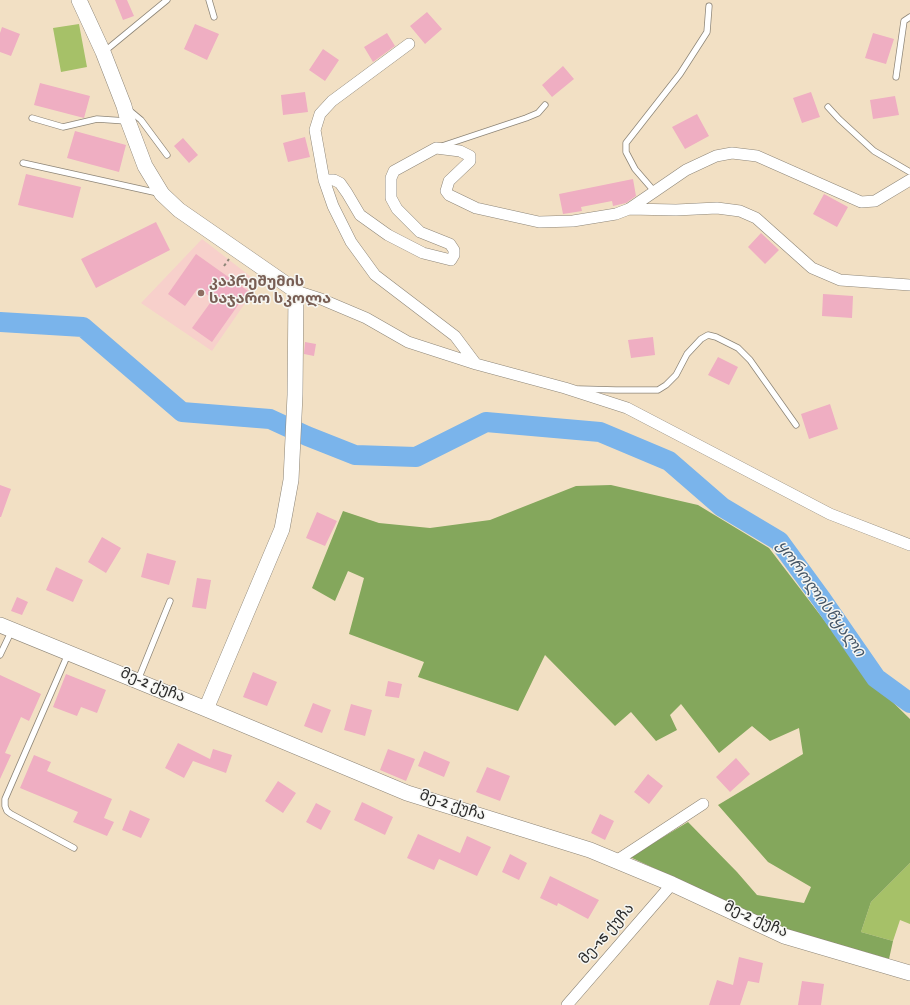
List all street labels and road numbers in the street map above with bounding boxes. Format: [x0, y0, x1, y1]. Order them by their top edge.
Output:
street label: მე-2 ქუჩა [117, 666, 187, 708]
street label: მე-2 ქუჩა [417, 788, 487, 826]
street label: მე-2 ქუჩა [720, 899, 790, 943]
street label: მე-15 ქუჩა [577, 901, 639, 969]

